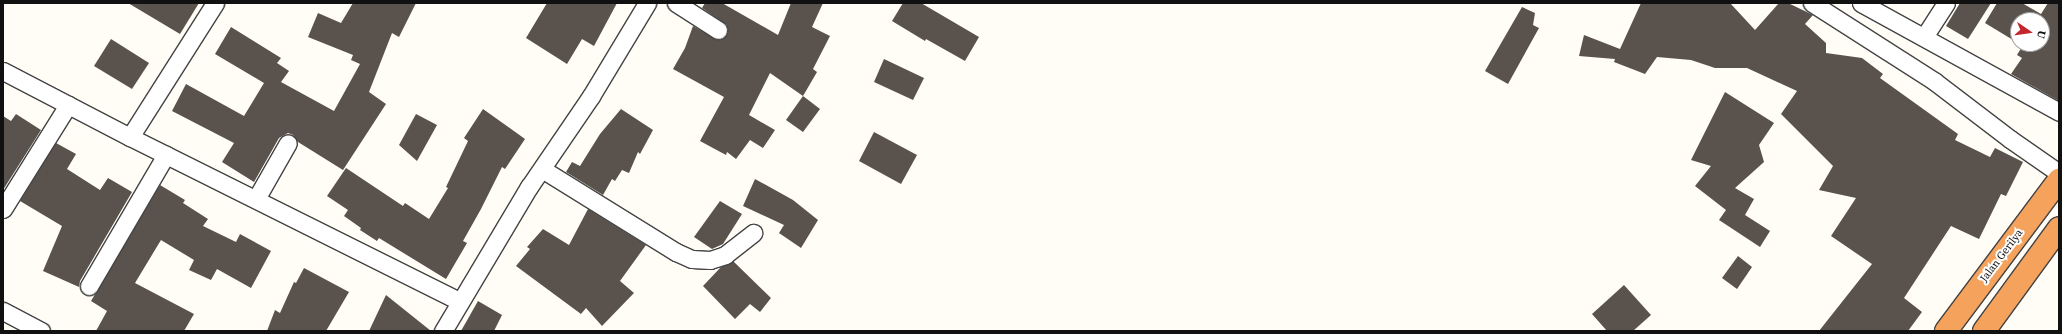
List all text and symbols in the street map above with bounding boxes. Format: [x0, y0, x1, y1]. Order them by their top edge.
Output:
north arrow [2010, 12, 2050, 52]
text: U [2033, 29, 2049, 40]
street label: Jalan Gerilya [1978, 227, 2026, 285]

